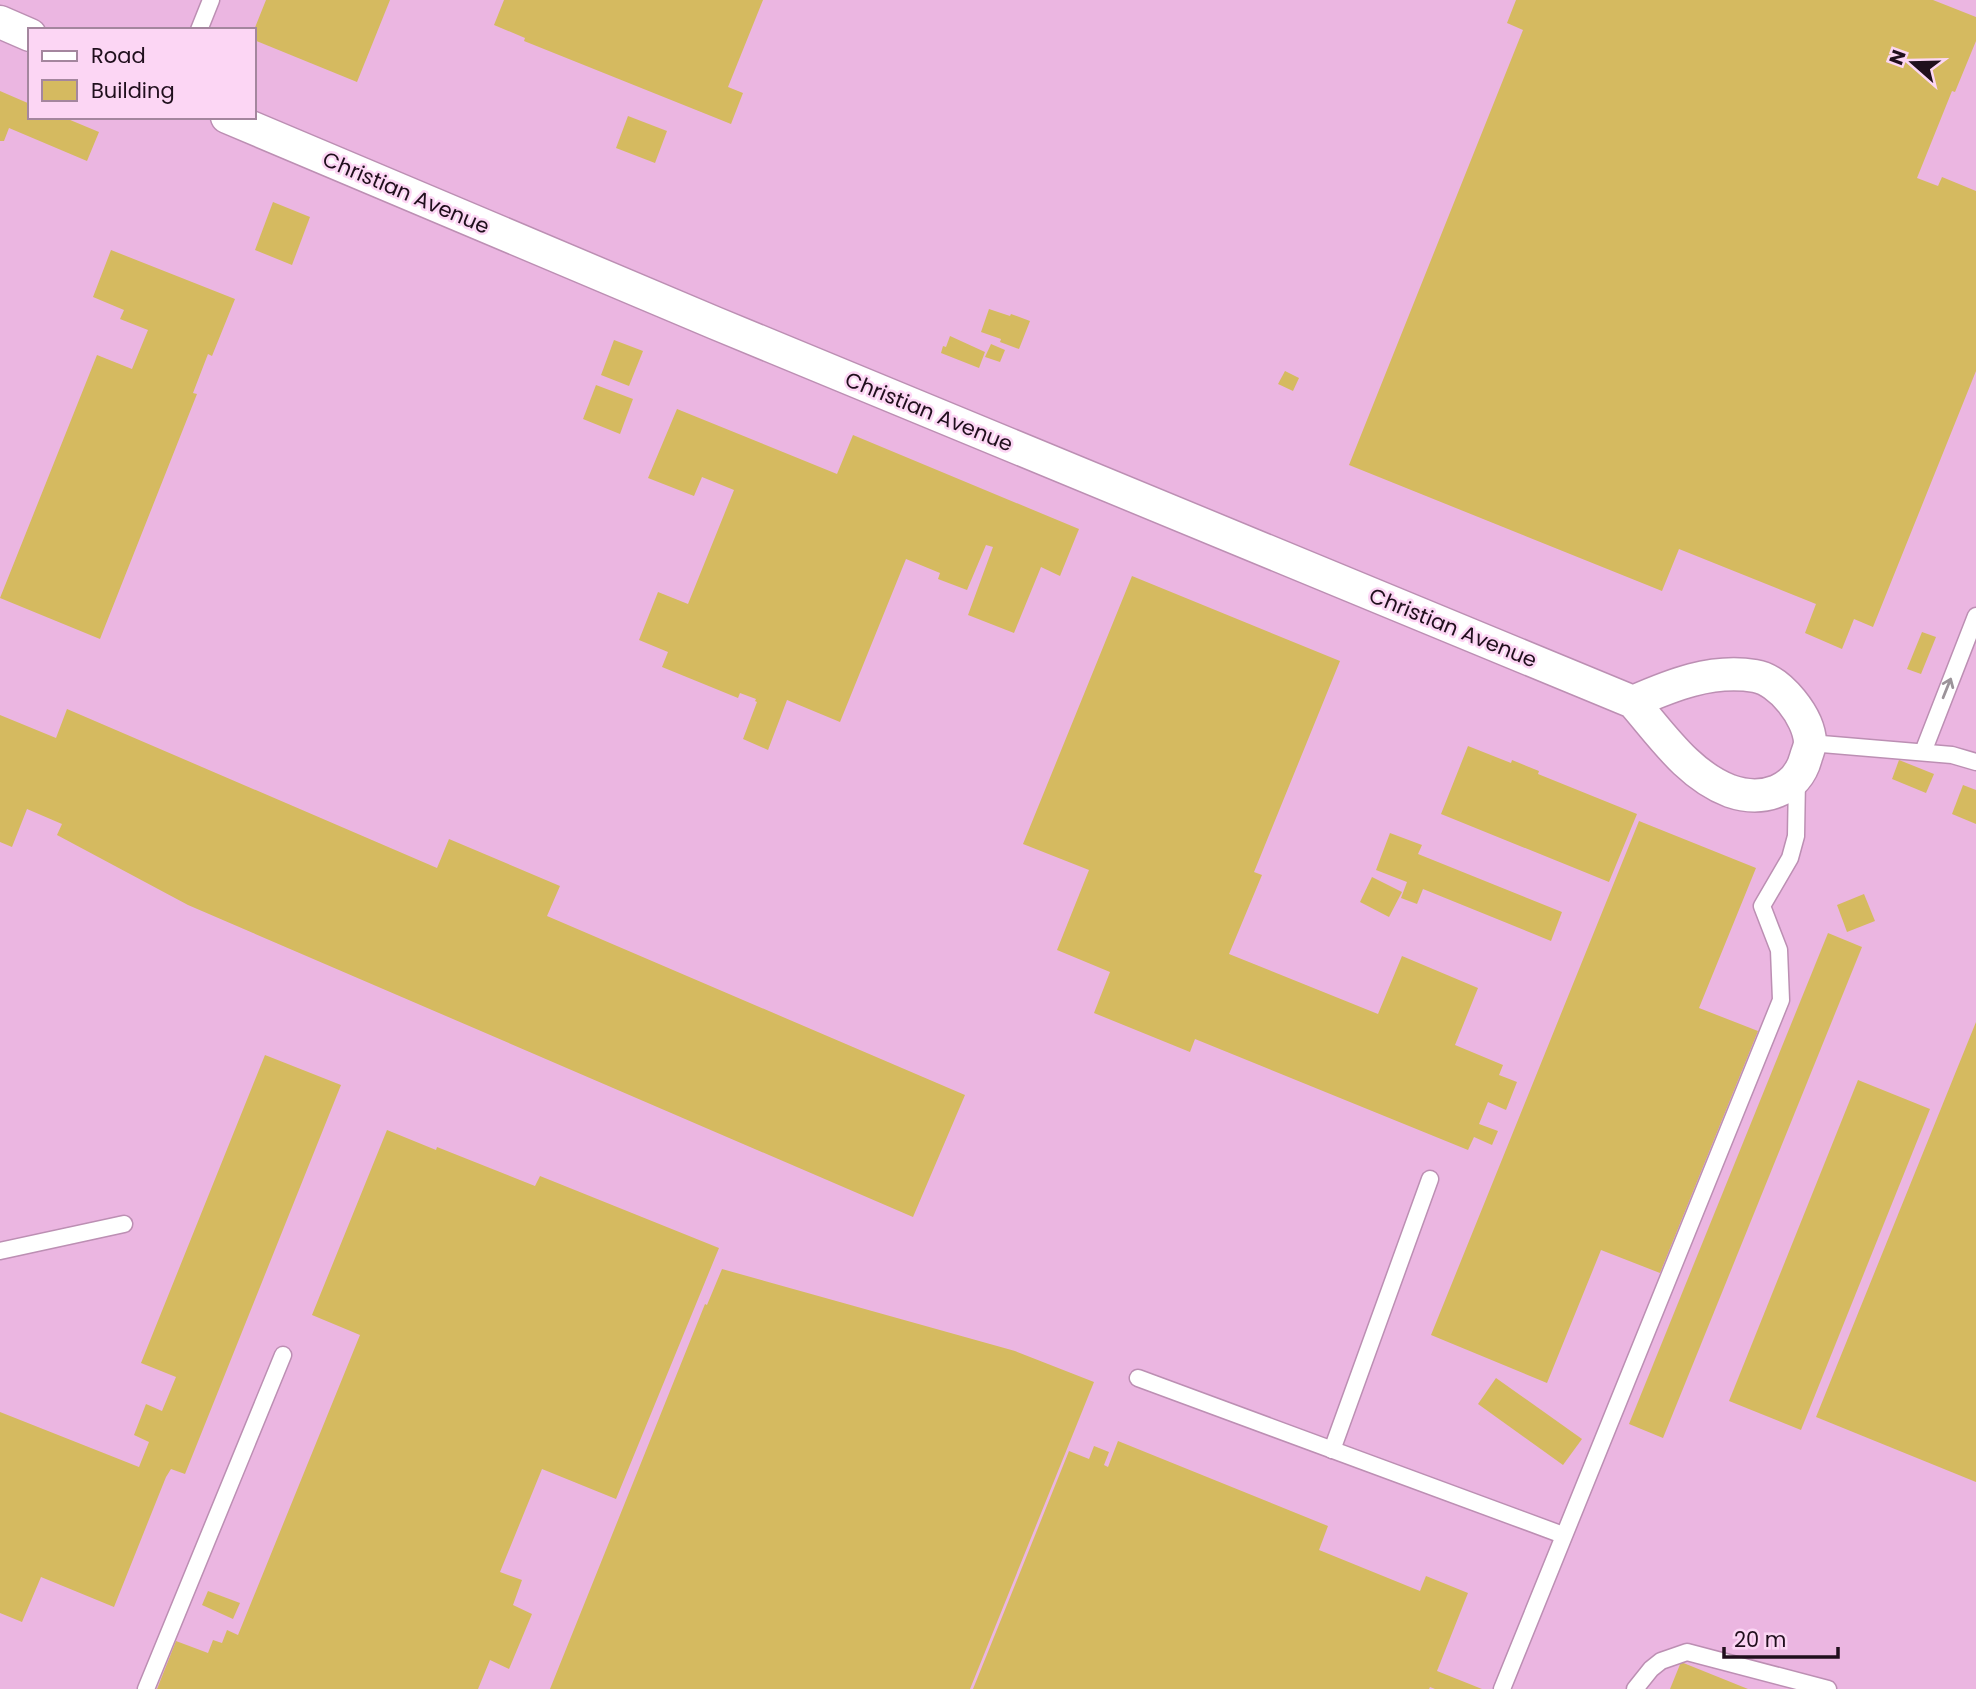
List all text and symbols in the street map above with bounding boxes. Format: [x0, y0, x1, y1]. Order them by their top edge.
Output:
legend [28, 28, 256, 119]
north arrow [1878, 28, 1948, 98]
text: Road [91, 41, 146, 70]
text: N [1882, 46, 1913, 69]
text: Building [91, 76, 175, 105]
street label: Christian Avenue [318, 144, 494, 241]
street label: Christian Avenue [841, 365, 1017, 458]
street label: Christian Avenue [1365, 581, 1541, 674]
one-way arrow [1942, 678, 1955, 700]
scale bar [1724, 1616, 1838, 1660]
text: 20 m [1734, 1625, 1787, 1654]

